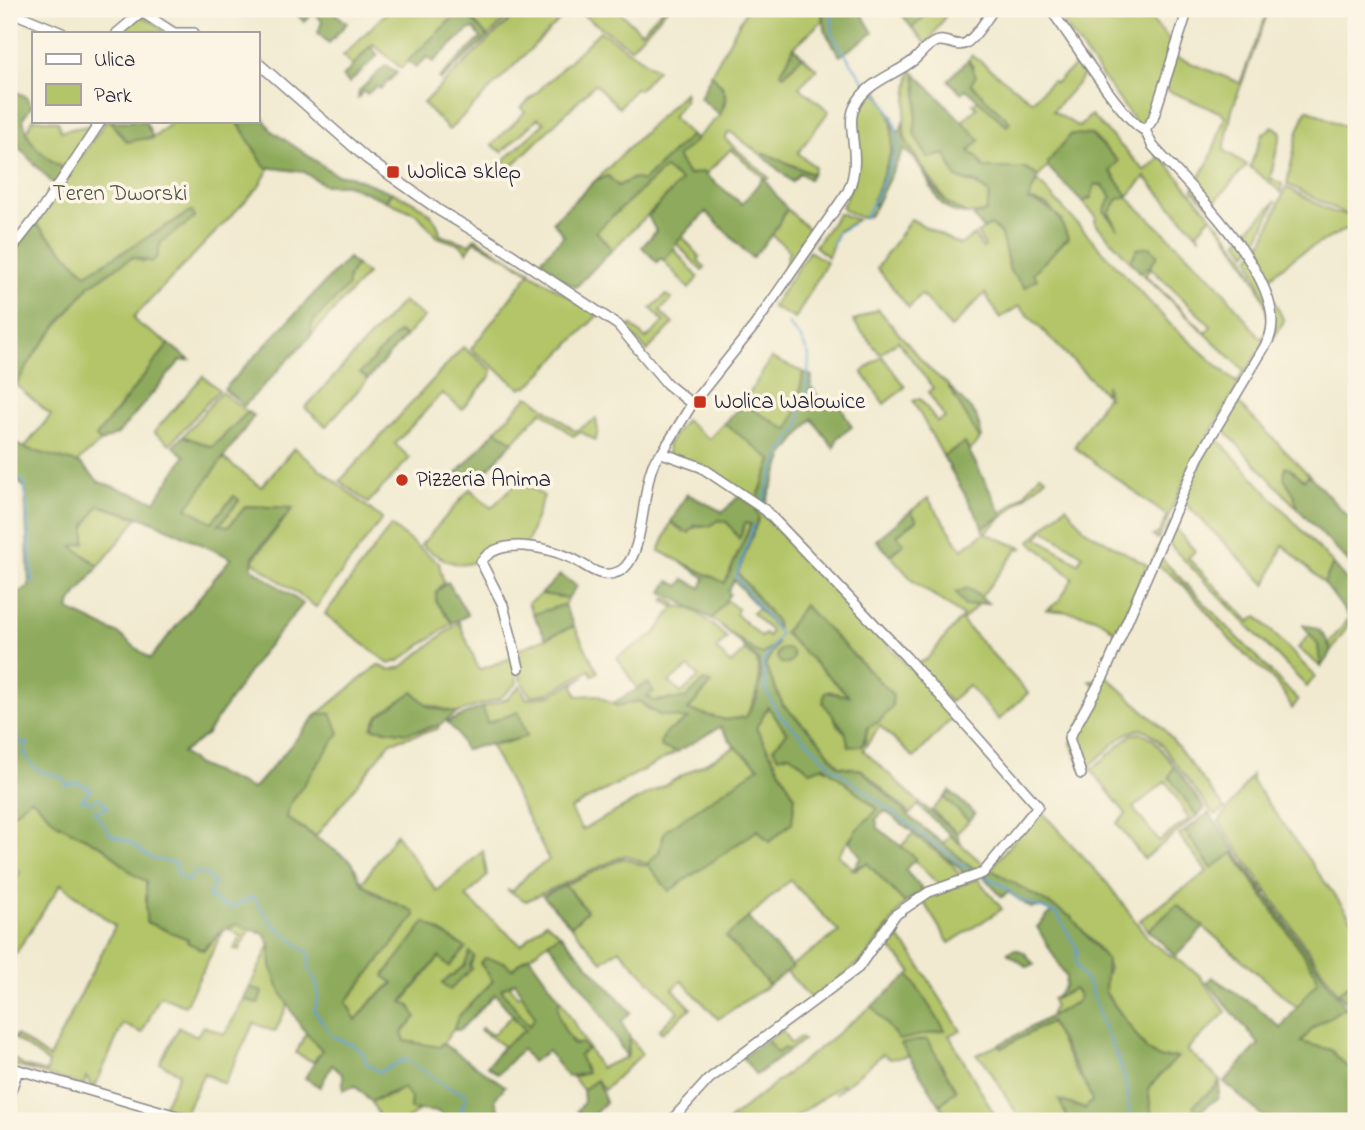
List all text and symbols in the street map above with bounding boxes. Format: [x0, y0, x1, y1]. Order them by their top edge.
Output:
legend [32, 32, 259, 122]
text: Ulica [94, 46, 135, 76]
text: Park [94, 82, 133, 112]
place label: Wolica sklep [407, 156, 521, 189]
marker: Wolica sklep [385, 164, 401, 180]
park label: Teren Dworski [53, 178, 187, 211]
place label: Wolica Walowice [714, 386, 866, 419]
marker: Wolica Walowice [692, 394, 708, 410]
place label: Pizzeria Anima [416, 464, 551, 497]
marker: Pizzeria Anima [394, 472, 410, 488]

